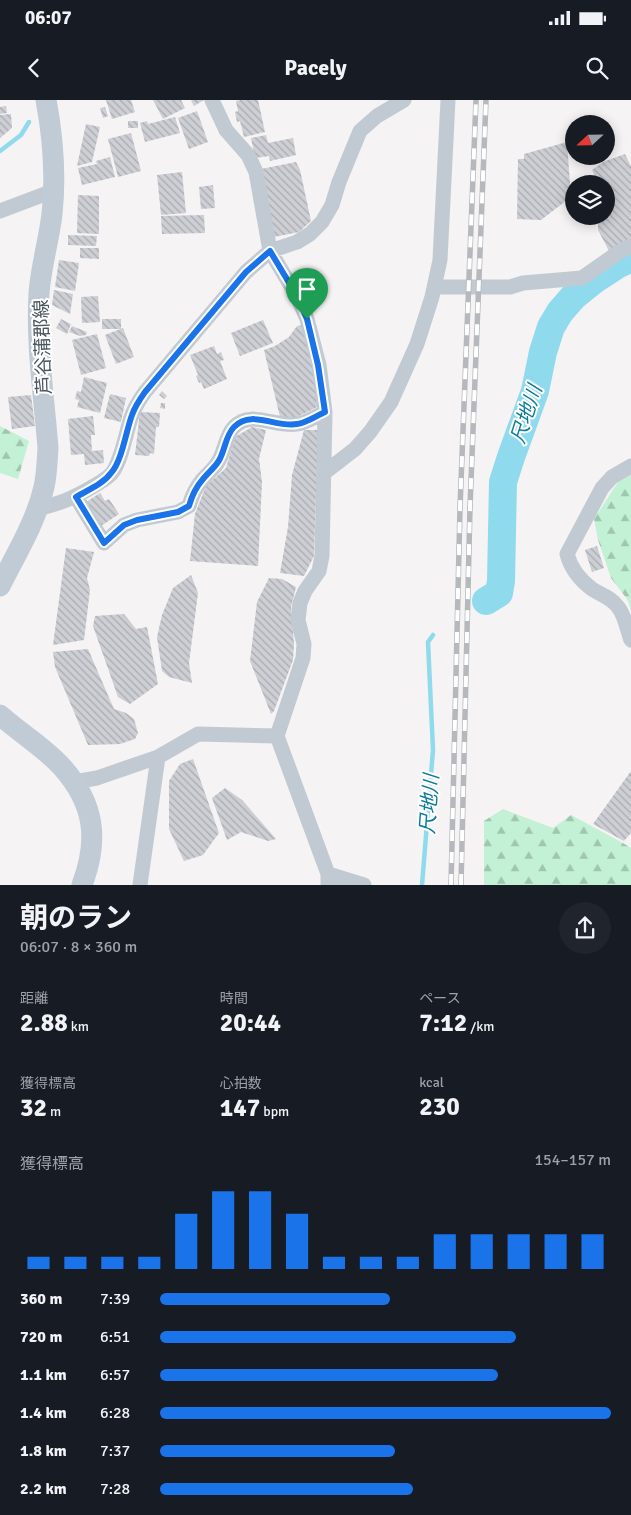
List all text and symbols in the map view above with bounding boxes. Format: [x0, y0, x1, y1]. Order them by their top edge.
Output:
text: 06:07 [25, 6, 72, 30]
icon: back [20, 54, 48, 82]
text: Pacely [284, 54, 347, 81]
icon: search [583, 54, 611, 82]
north arrow [565, 115, 615, 165]
map controls [565, 115, 615, 225]
button: layers [565, 175, 615, 225]
pin [286, 268, 328, 319]
icon: arrive [293, 275, 321, 303]
street label: 芦谷蒲郡線 [29, 299, 57, 395]
water label: 尺地川 [505, 380, 548, 447]
water label: 尺地川 [415, 771, 444, 835]
text: 朝のラン [20, 901, 132, 935]
button: share [559, 902, 611, 954]
text: 06:07 · 8 × 360 m [20, 937, 137, 957]
text: 距離 [20, 990, 48, 1007]
text: 時間 [220, 990, 248, 1007]
text: ペース [419, 990, 461, 1007]
text: 2.88 [20, 1007, 68, 1038]
text: 20:44 [220, 1007, 281, 1038]
text: 7:12 [419, 1007, 467, 1038]
text: km [68, 1018, 89, 1035]
text: /km [467, 1018, 494, 1035]
text: kcal [419, 1074, 444, 1091]
text: 獲得標高 [20, 1075, 76, 1092]
text: 心拍数 [220, 1075, 262, 1092]
text: 230 [419, 1091, 460, 1122]
text: 32 [20, 1092, 47, 1123]
text: 147 [220, 1092, 260, 1123]
text: m [47, 1103, 61, 1120]
text: bpm [260, 1103, 289, 1120]
text: 154–157 m [534, 1150, 611, 1170]
text: 獲得標高 [20, 1154, 84, 1174]
text: 360 m [20, 1289, 62, 1309]
text: 7:39 [100, 1289, 130, 1309]
text: 720 m [20, 1327, 62, 1347]
text: 6:51 [100, 1327, 130, 1347]
text: 1.1 km [20, 1365, 67, 1385]
text: 6:57 [100, 1365, 130, 1385]
text: 1.4 km [20, 1403, 67, 1423]
text: 6:28 [100, 1403, 130, 1423]
text: 1.8 km [20, 1441, 67, 1461]
text: 7:37 [100, 1441, 130, 1461]
text: 2.2 km [20, 1479, 67, 1499]
text: 7:28 [100, 1479, 130, 1499]

